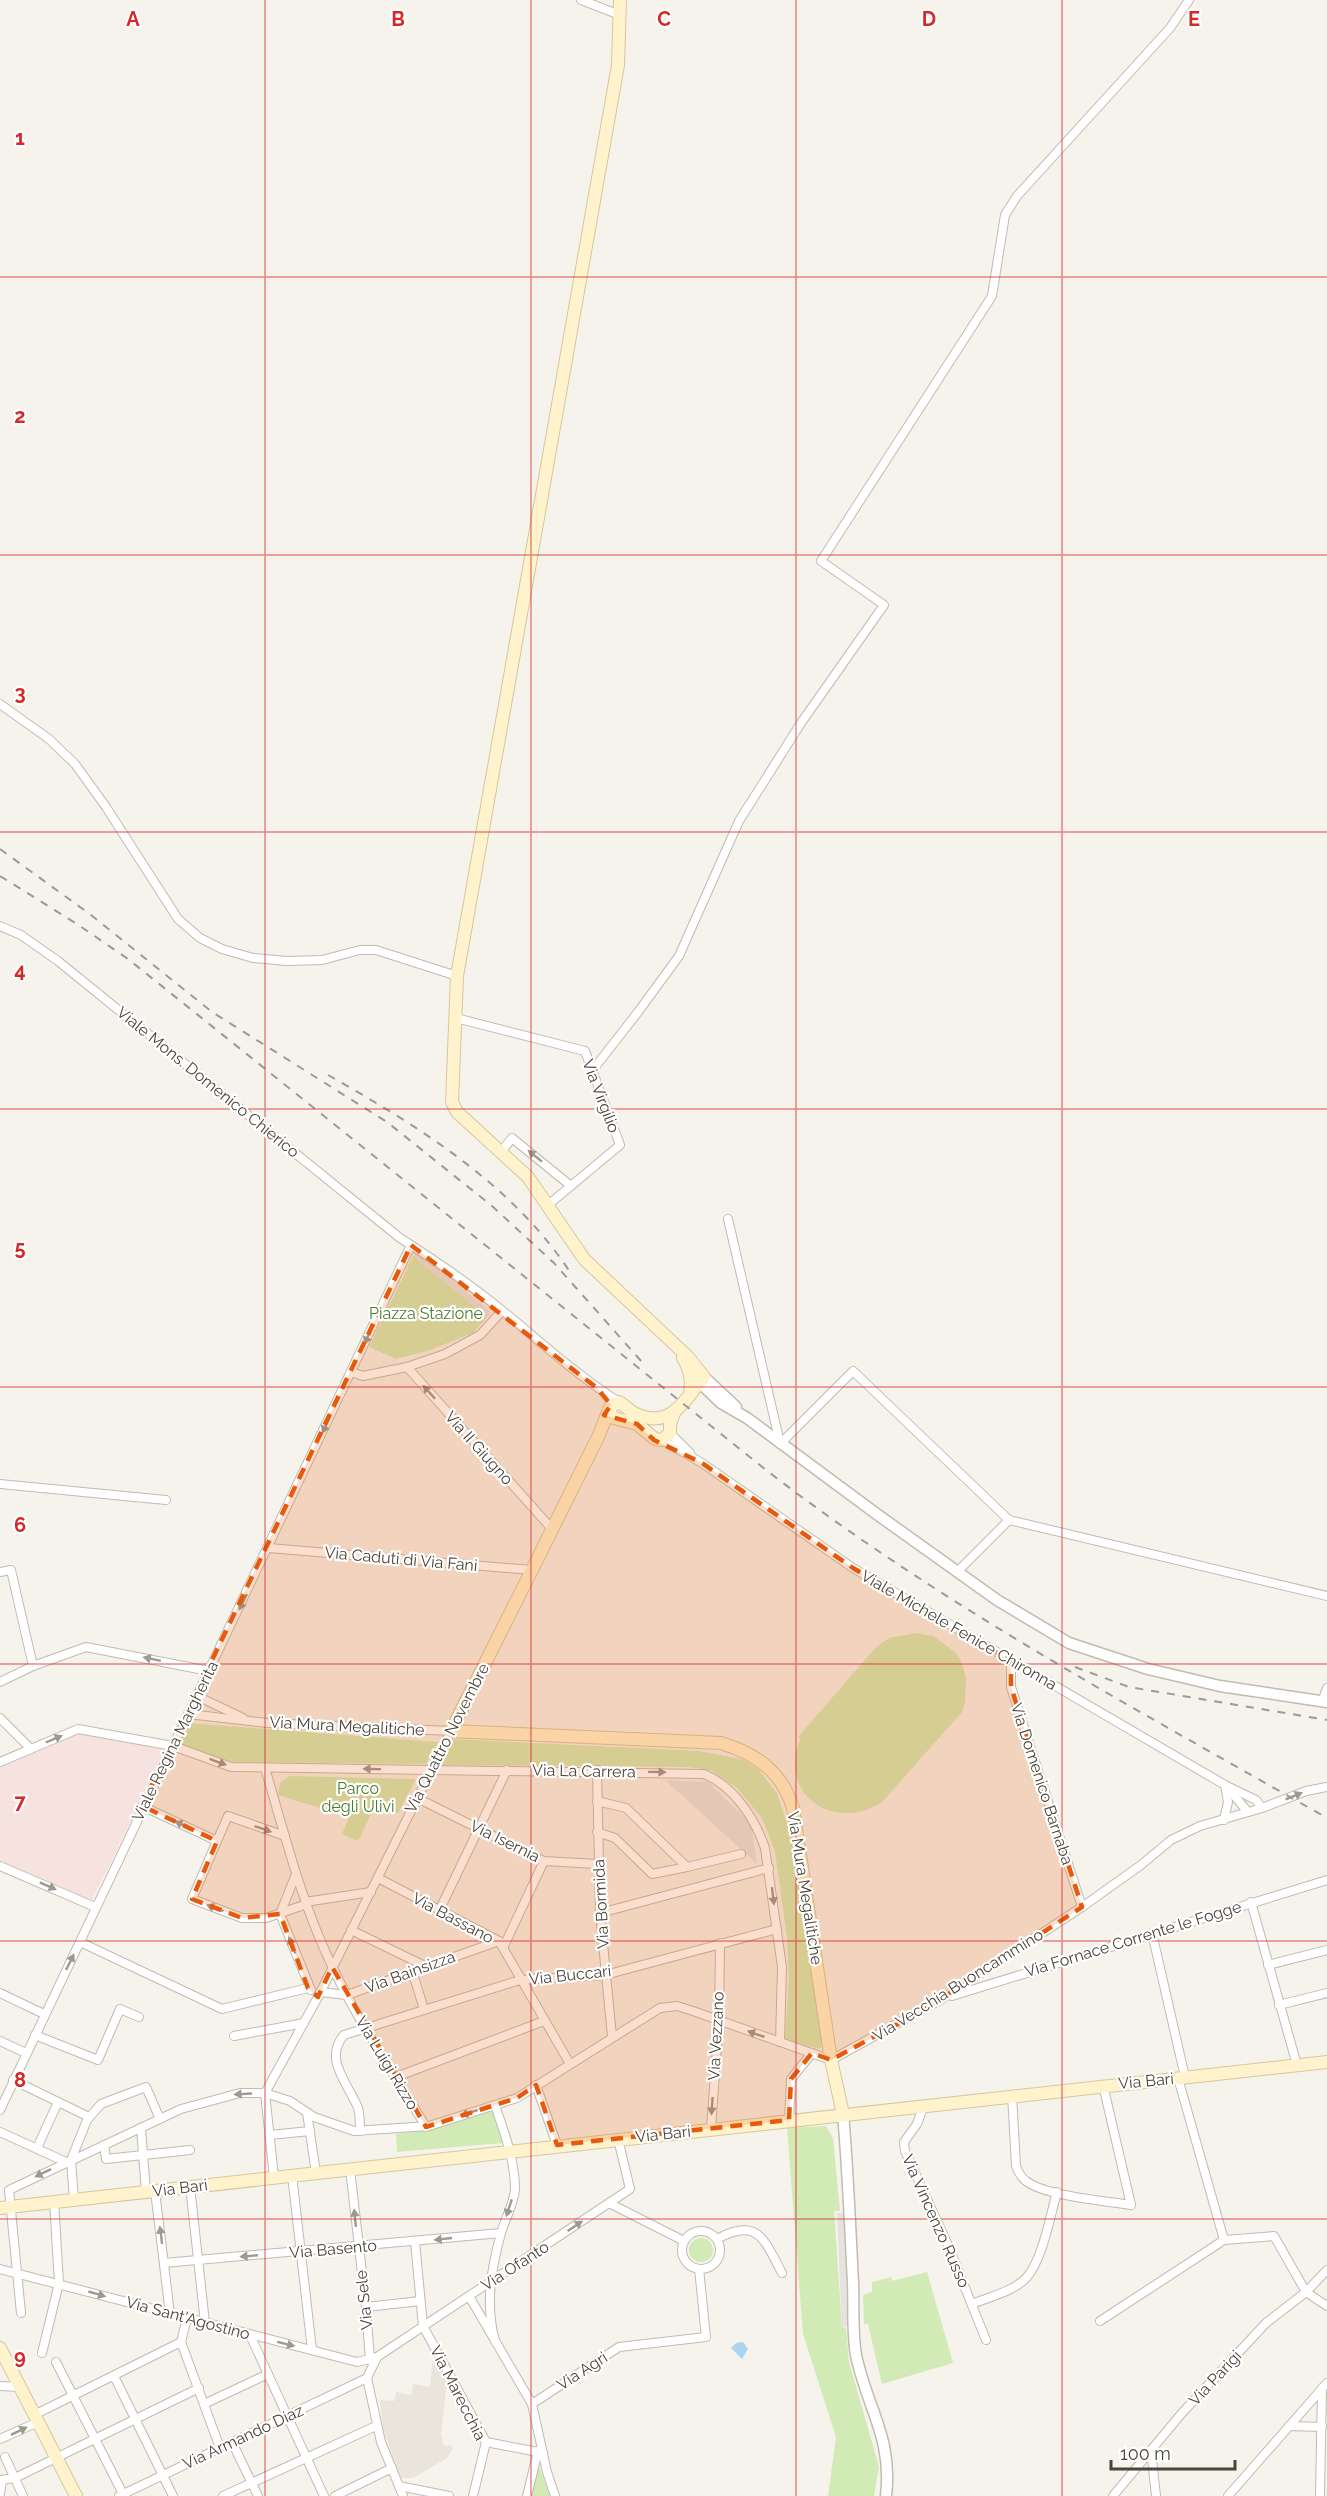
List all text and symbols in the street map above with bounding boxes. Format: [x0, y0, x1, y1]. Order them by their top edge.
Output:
text: A [126, 7, 140, 31]
text: B [391, 7, 405, 31]
text: C [657, 7, 671, 31]
text: D [922, 7, 936, 31]
text: E [1188, 7, 1200, 31]
text: 1 [15, 126, 25, 150]
text: 2 [14, 404, 26, 428]
text: 3 [14, 681, 26, 705]
text: 4 [14, 958, 26, 982]
street label: Viale Mons. Domenico Chierico [113, 1003, 303, 1161]
street label: Via Virgilio [578, 1057, 624, 1135]
one-way arrow [527, 1151, 542, 1163]
text: 5 [14, 1236, 26, 1260]
park label: Piazza Stazione [369, 1304, 483, 1323]
one-way arrow [363, 1327, 372, 1344]
one-way arrow [423, 1385, 436, 1400]
street label: Via II Giugno [441, 1407, 517, 1489]
one-way arrow [321, 1417, 331, 1435]
text: 6 [14, 1513, 26, 1537]
street label: Via Caduti di Via Fani [324, 1543, 478, 1575]
street label: Viale Michele Fenice Chironna [858, 1566, 1060, 1694]
one-way arrow [238, 1593, 247, 1610]
one-way arrow [142, 1654, 161, 1663]
street label: Viale Regina Margherita [128, 1658, 222, 1824]
street label: Via Quattro Novembre [401, 1660, 493, 1816]
street label: Via Domenico Barnaba [1007, 1701, 1077, 1867]
street label: Via Mura Megalitiche [269, 1712, 425, 1740]
one-way arrow [45, 1734, 63, 1744]
one-way arrow [209, 1758, 227, 1768]
street label: Via La Carrera [532, 1761, 636, 1781]
one-way arrow [362, 1764, 381, 1774]
one-way arrow [647, 1768, 666, 1777]
park label: Parco degli Ulivi [322, 1779, 395, 1816]
text: 7 [14, 1790, 26, 1814]
one-way arrow [1285, 1791, 1303, 1800]
street label: Via Mura Megalitiche [783, 1810, 827, 1966]
street label: Via Isernia [467, 1816, 543, 1866]
one-way arrow [173, 1820, 191, 1830]
one-way arrow [254, 1824, 272, 1834]
street label: Via Bormida [589, 1859, 613, 1949]
one-way arrow [39, 1882, 56, 1891]
one-way arrow [768, 1887, 777, 1906]
street label: Via Bassano [409, 1889, 497, 1947]
street label: Via Fornace Corrente le Fogge [1022, 1897, 1244, 1981]
one-way arrow [206, 1903, 224, 1912]
street label: Via Vecchia Buoncammino [869, 1925, 1047, 2045]
one-way arrow [287, 1936, 297, 1954]
street label: Via Bainsizza [362, 1947, 458, 1997]
one-way arrow [66, 1953, 75, 1970]
street label: Via Buccari [528, 1961, 612, 1989]
street label: Via Vezzano [704, 1991, 728, 2081]
street label: Via Luigi Rizzo [352, 2013, 422, 2113]
one-way arrow [747, 2028, 765, 2038]
text: 8 [14, 2068, 26, 2092]
street label: Via Bari [1117, 2069, 1175, 2093]
one-way arrow [233, 2089, 252, 2098]
one-way arrow [708, 2097, 717, 2116]
one-way arrow [460, 2109, 478, 2118]
street label: Via Bari [634, 2122, 692, 2146]
street label: Via Vincenzo Russo [898, 2151, 974, 2291]
one-way arrow [34, 2168, 52, 2178]
street label: Via Bari [151, 2175, 209, 2201]
one-way arrow [504, 2199, 513, 2217]
one-way arrow [350, 2209, 360, 2228]
one-way arrow [567, 2221, 583, 2232]
one-way arrow [156, 2225, 165, 2244]
one-way arrow [433, 2234, 452, 2244]
street label: Via Basento [289, 2236, 377, 2262]
street label: Via Ofanto [477, 2237, 553, 2295]
one-way arrow [239, 2251, 258, 2261]
street label: Via Sele [351, 2269, 377, 2331]
one-way arrow [88, 2290, 106, 2299]
street label: Via Sant'Agostino [124, 2292, 252, 2344]
one-way arrow [277, 2339, 295, 2349]
street label: Via Marecchia [426, 2343, 490, 2443]
text: 9 [14, 2345, 26, 2369]
street label: Via Parigi [1185, 2347, 1245, 2409]
street label: Via Agri [553, 2348, 611, 2394]
street label: Via Armando Diaz [180, 2401, 306, 2473]
one-way arrow [11, 2427, 28, 2436]
scale bar [1111, 2433, 1236, 2471]
text: 100 m [1120, 2443, 1171, 2464]

